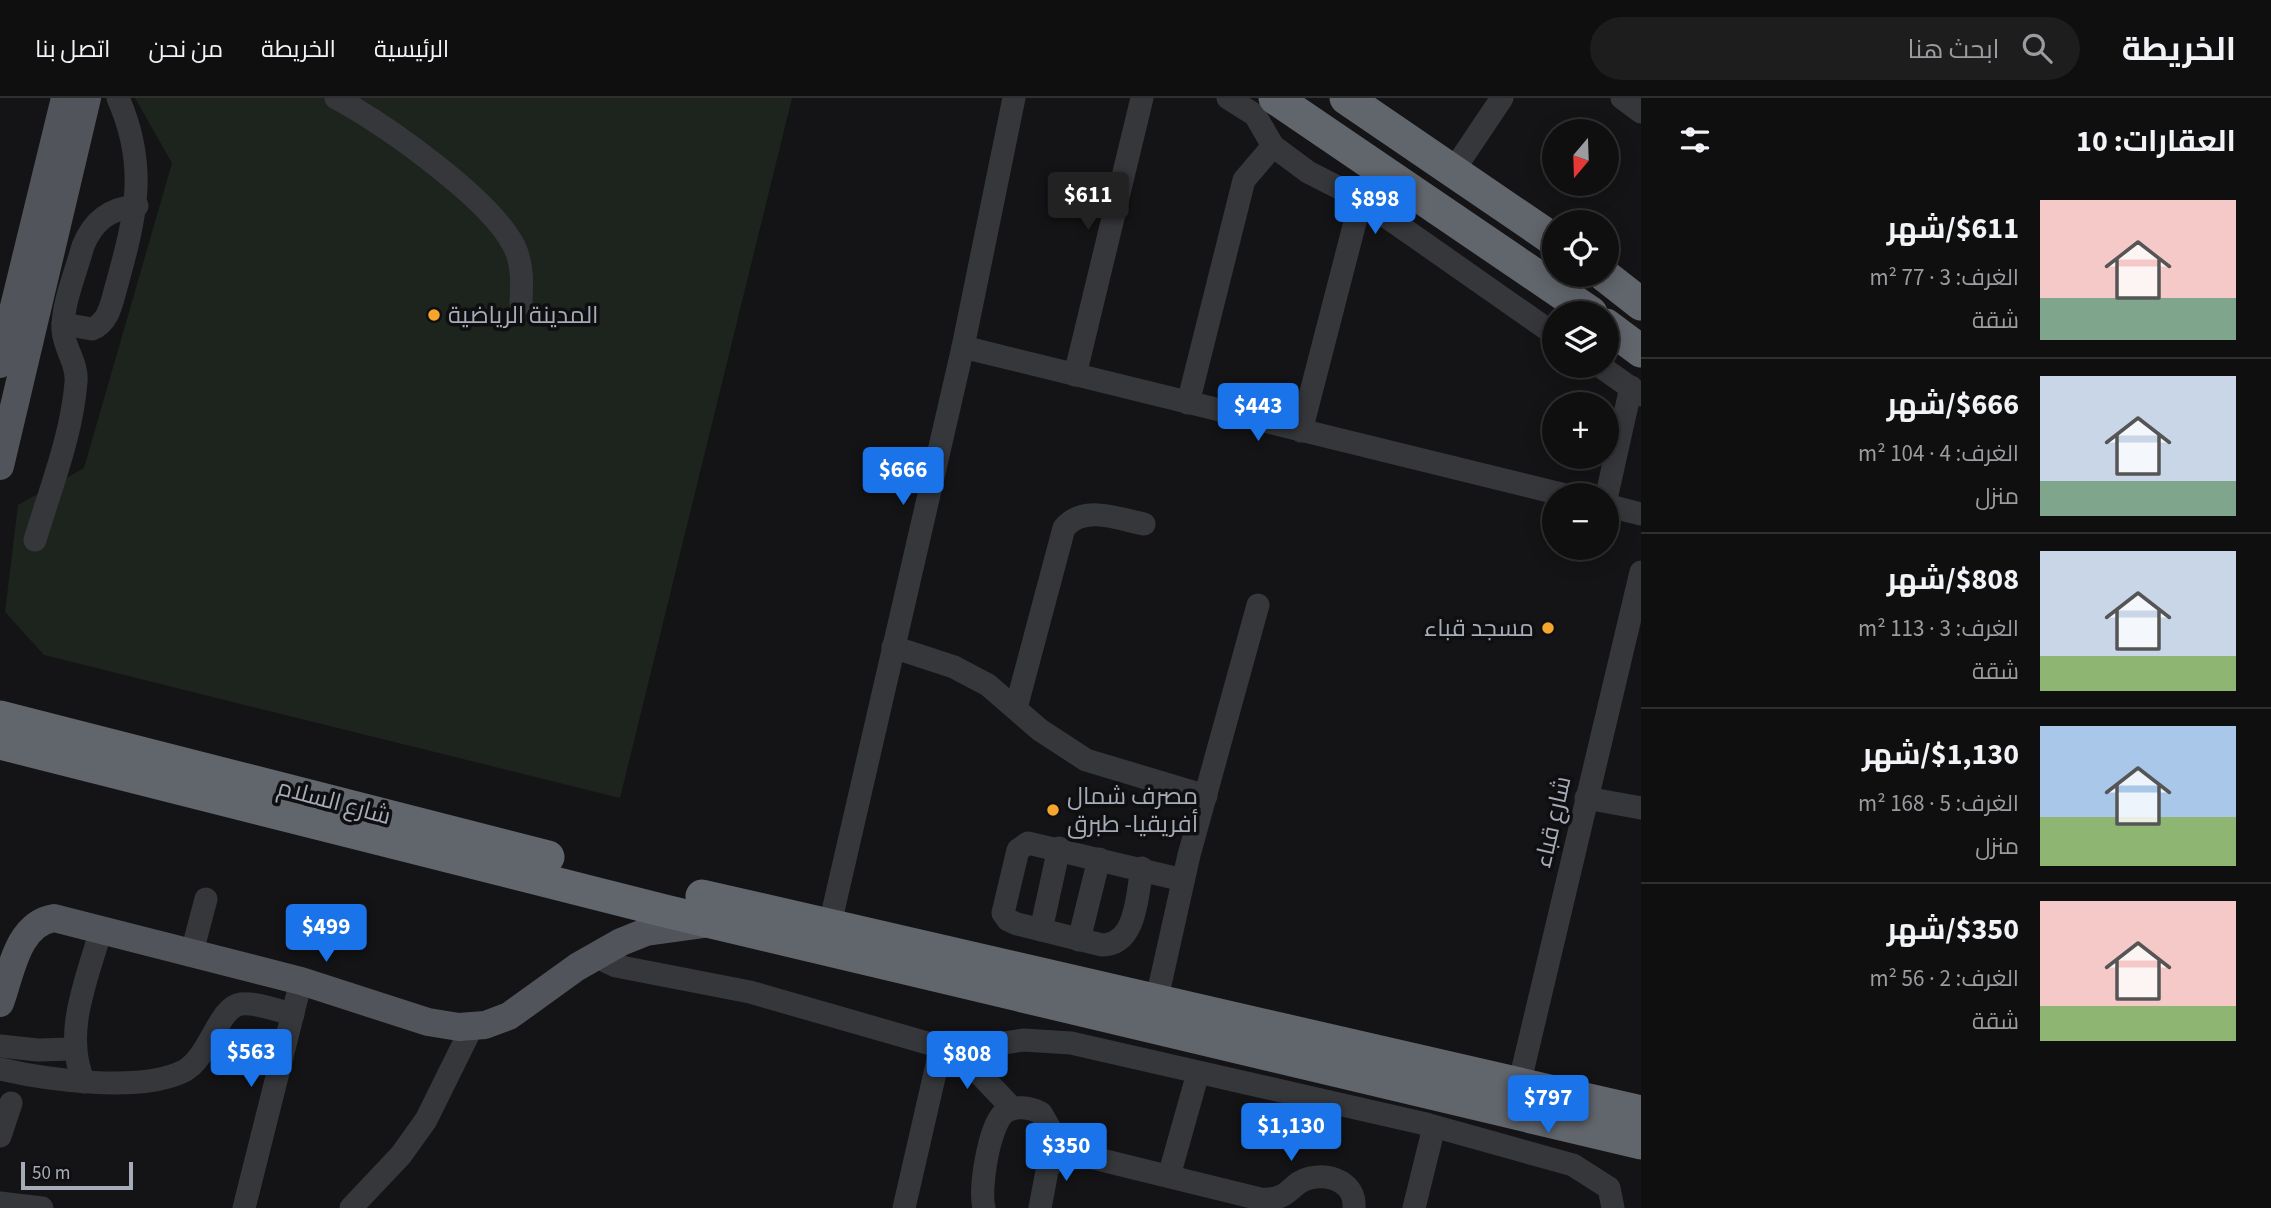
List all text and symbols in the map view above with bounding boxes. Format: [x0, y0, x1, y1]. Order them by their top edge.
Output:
search box [1590, 17, 2080, 80]
text: الخريطة [2122, 26, 2236, 73]
icon: search [2018, 29, 2056, 67]
text: ابحث هنا [1908, 31, 2000, 68]
text: اتصل بنا [35, 32, 110, 67]
text: من نحن [148, 32, 223, 67]
text: الخريطة [261, 32, 336, 67]
text: الرئيسية [374, 32, 449, 67]
north arrow [1542, 119, 1619, 196]
map controls [1542, 119, 1619, 560]
text: العقارات: 10 [2076, 120, 2236, 163]
icon: filters [1676, 121, 1714, 159]
pin: $611 [1047, 172, 1129, 232]
pin: $898 [1334, 176, 1416, 236]
text: $611 [1064, 178, 1112, 211]
text: $898 [1351, 182, 1399, 215]
text: $611/شهر [1887, 207, 2019, 250]
button: locate [1542, 210, 1619, 287]
icon: home [2096, 228, 2180, 312]
text: الغرف: 3 · 77 m² [1869, 261, 2019, 294]
place label: المدينة الرياضية [448, 298, 599, 333]
button: layers [1542, 301, 1619, 378]
text: شقة [1972, 304, 2019, 337]
marker: المدينة الرياضية [426, 307, 442, 323]
text: $666/شهر [1887, 383, 2019, 426]
pin: $443 [1217, 384, 1299, 443]
text: $443 [1234, 389, 1282, 422]
button: + [1542, 392, 1619, 469]
icon: home [2096, 404, 2180, 488]
text: الغرف: 4 · 104 m² [1858, 437, 2019, 470]
pin: $666 [862, 448, 944, 507]
text: $666 [879, 453, 927, 486]
text: منزل [1975, 480, 2019, 513]
button: − [1542, 483, 1619, 560]
text: $808/شهر [1887, 558, 2019, 601]
icon: home [2096, 579, 2180, 663]
place label: مسجد قباء [1424, 611, 1534, 646]
text: الغرف: 3 · 113 m² [1858, 612, 2019, 645]
marker: مسجد قباء [1540, 620, 1556, 636]
text: شقة [1972, 655, 2019, 688]
text: $1,130/شهر [1862, 733, 2019, 776]
icon: home [2096, 754, 2180, 838]
street label: شارع السلام [273, 770, 395, 834]
street label: شارع قباء [1525, 773, 1581, 871]
place label: مصرف شمال أفريقيا- طبرق [1067, 779, 1198, 842]
text: الغرف: 5 · 168 m² [1858, 787, 2019, 820]
marker: مصرف شمال أفريقيا- طبرق [1045, 802, 1061, 818]
text: منزل [1975, 830, 2019, 863]
pin: $499 [285, 904, 367, 964]
text: $350/شهر [1887, 908, 2019, 951]
text: $499 [302, 910, 350, 943]
icon: home [2096, 929, 2180, 1013]
text: الغرف: 2 · 56 m² [1869, 962, 2019, 995]
text: شقة [1972, 1005, 2019, 1038]
pin: $563 [210, 1030, 292, 1089]
pin: $808 [926, 1032, 1008, 1091]
text: $563 [227, 1035, 275, 1068]
text: $808 [943, 1037, 991, 1070]
pin: $797 [1507, 1076, 1589, 1135]
text: $797 [1524, 1081, 1572, 1114]
pin: $1,130 [1234, 1104, 1348, 1163]
text: $1,130 [1257, 1109, 1325, 1142]
pin: $350 [1025, 1124, 1107, 1183]
text: $350 [1042, 1129, 1090, 1162]
scale bar [21, 1159, 133, 1191]
text: 50 m [32, 1160, 70, 1187]

